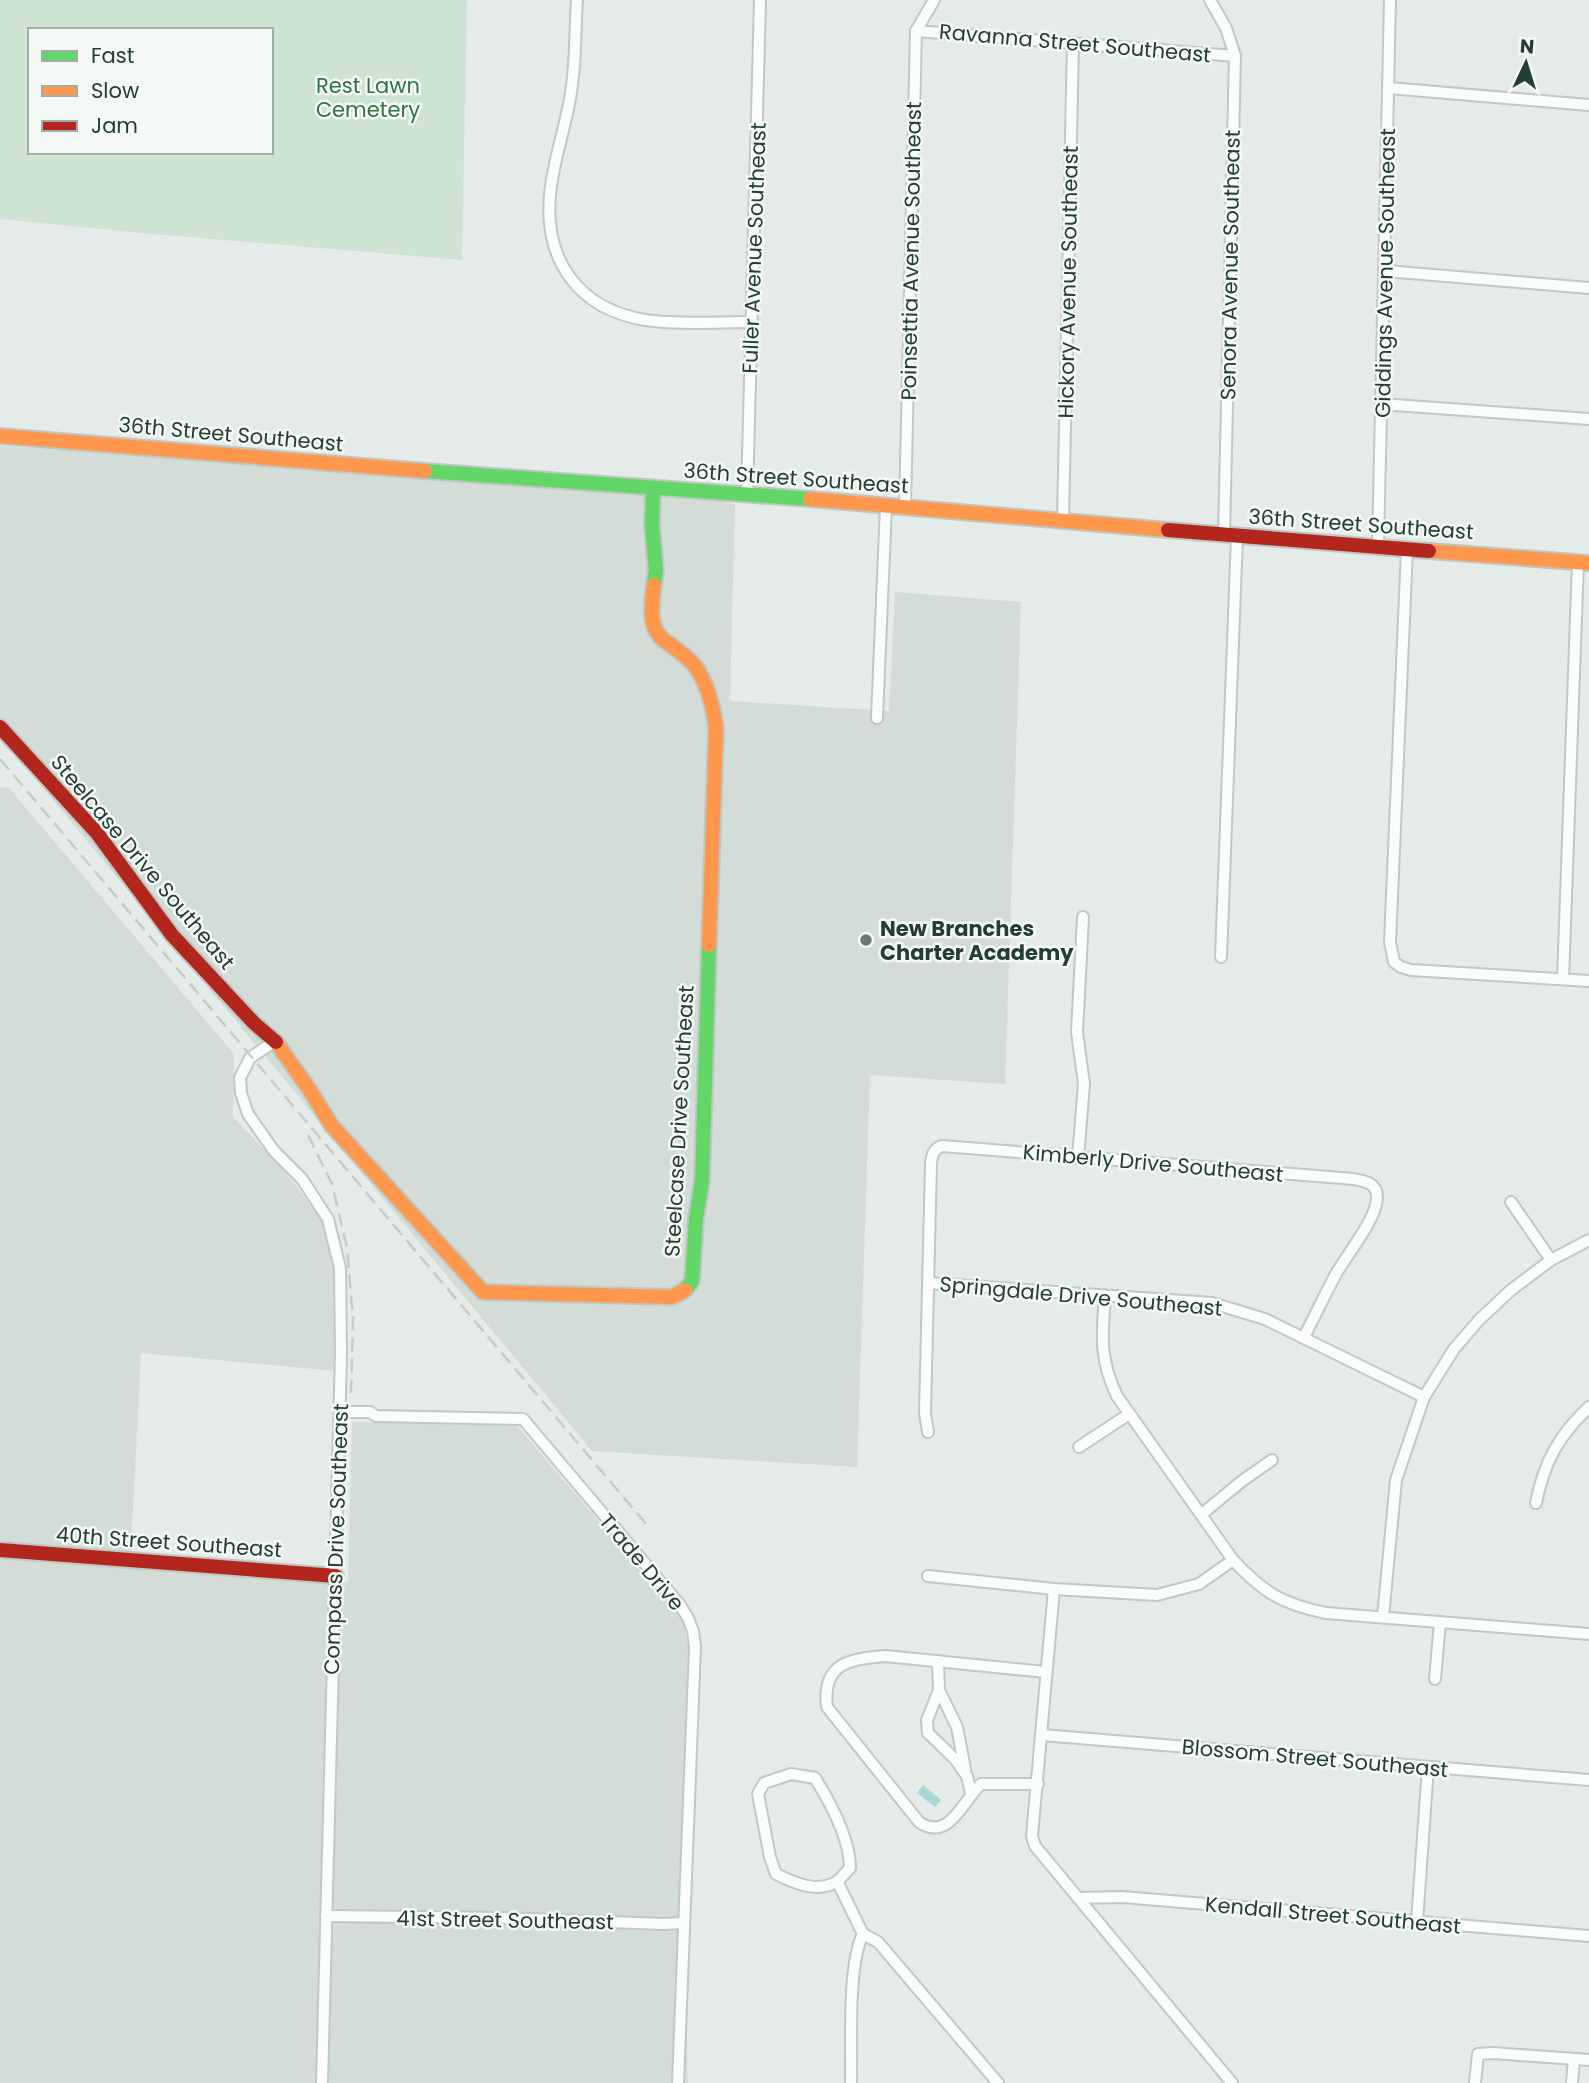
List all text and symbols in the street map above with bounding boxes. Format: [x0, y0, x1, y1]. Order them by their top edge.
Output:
street label: Ravanna Street Southeast [938, 17, 1212, 69]
legend [28, 28, 273, 154]
north arrow [1491, 28, 1561, 98]
text: N [1519, 33, 1535, 61]
text: Fast [91, 41, 134, 70]
park label: Rest Lawn Cemetery [316, 71, 420, 124]
text: Slow [91, 76, 139, 105]
street label: Poinsettia Avenue Southeast [894, 101, 928, 401]
text: Jam [91, 111, 138, 140]
street label: Fuller Avenue Southeast [735, 122, 773, 374]
street label: Giddings Avenue Southeast [1368, 128, 1402, 418]
street label: Senora Avenue Southeast [1213, 130, 1247, 400]
street label: Hickory Avenue Southeast [1051, 145, 1085, 419]
street label: 36th Street Southeast [117, 410, 345, 458]
street label: 36th Street Southeast [682, 456, 910, 500]
street label: 36th Street Southeast [1247, 502, 1475, 546]
street label: Steelcase Drive Southeast [44, 748, 242, 976]
place label: New Branches Charter Academy [880, 914, 1074, 967]
marker: New Branches Charter Academy [858, 932, 874, 948]
street label: Steelcase Drive Southeast [657, 984, 701, 1258]
street label: Kimberly Drive Southeast [1022, 1137, 1284, 1189]
street label: Springdale Drive Southeast [938, 1269, 1224, 1323]
street label: Compass Drive Southeast [317, 1403, 355, 1675]
street label: Trade Drive [593, 1507, 691, 1617]
street label: 40th Street Southeast [55, 1520, 283, 1564]
street label: Blossom Street Southeast [1181, 1732, 1449, 1784]
street label: Kendall Street Southeast [1204, 1889, 1462, 1941]
street label: 41st Street Southeast [396, 1904, 614, 1936]

